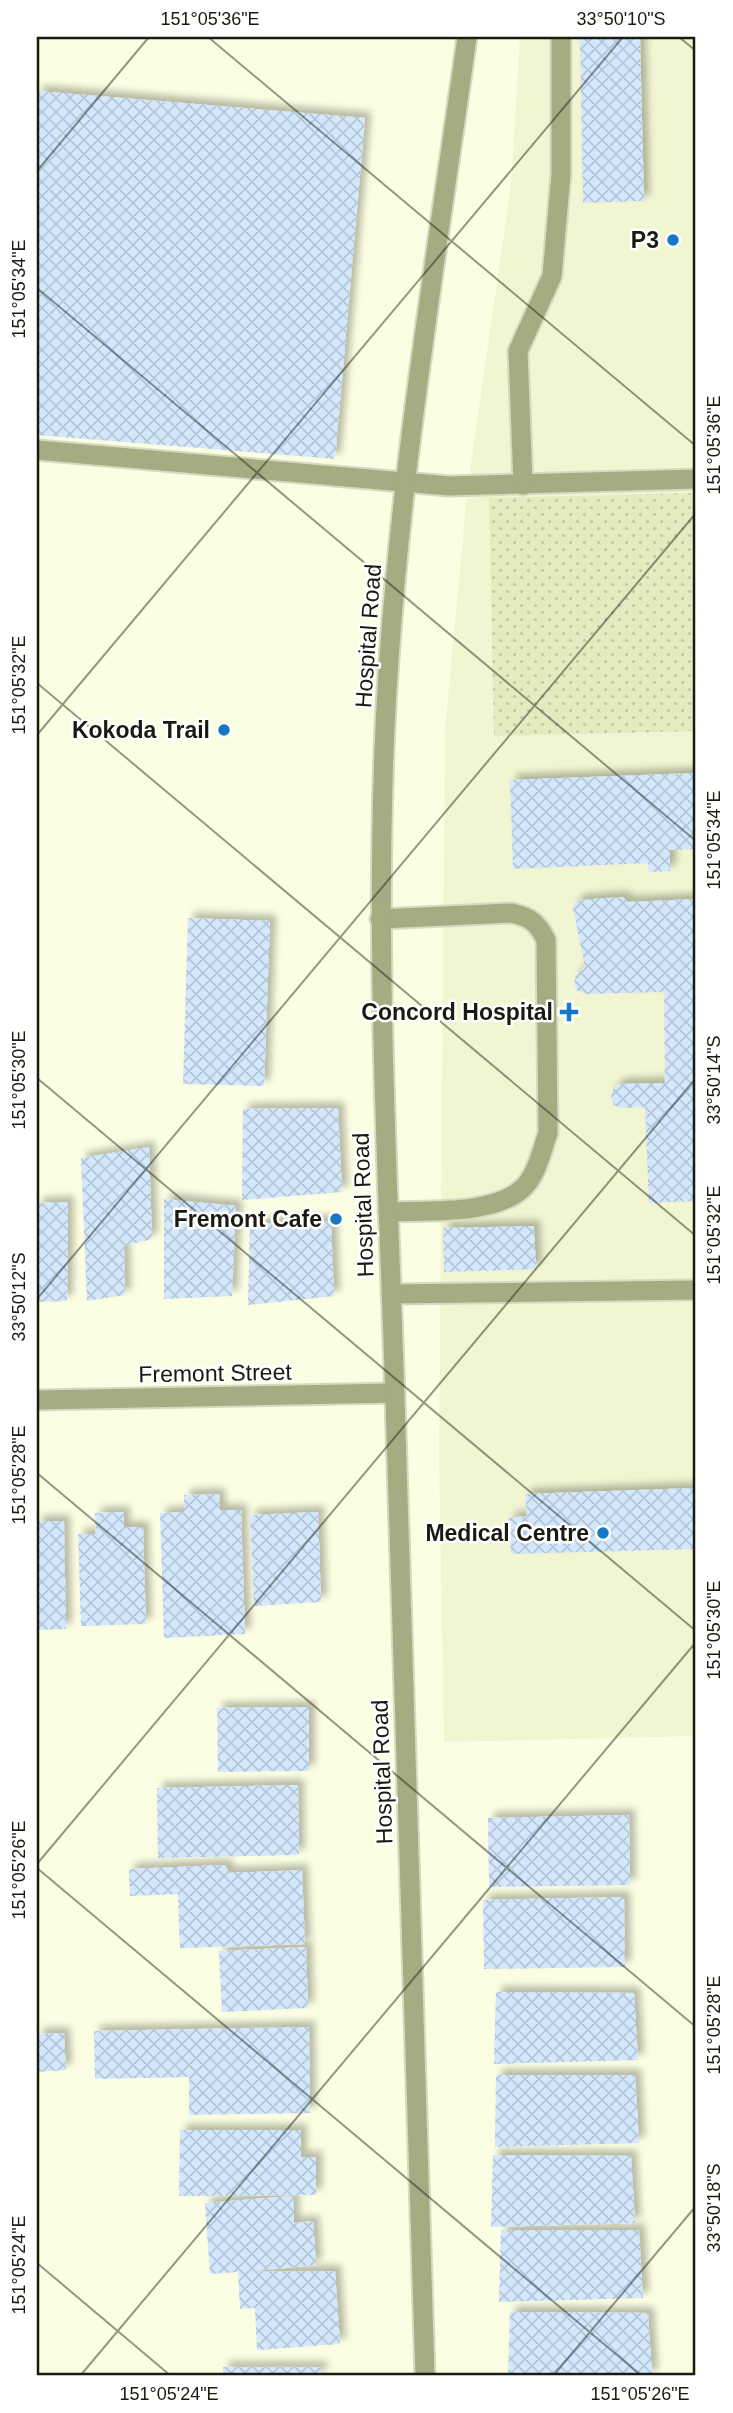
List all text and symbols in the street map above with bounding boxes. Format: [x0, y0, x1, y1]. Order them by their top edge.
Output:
text: 151°05'36"E [160, 9, 260, 29]
text: 33°50'10"S [576, 9, 666, 29]
place label: P3 [631, 227, 659, 253]
marker: P3 [665, 232, 681, 248]
text: 151°05'34"E [9, 239, 29, 339]
text: 151°05'36"E [704, 395, 724, 495]
street label: Hospital Road [350, 563, 386, 709]
text: 151°05'32"E [9, 635, 29, 735]
place label: Kokoda Trail [72, 717, 210, 743]
marker: Kokoda Trail [216, 722, 232, 738]
text: 151°05'34"E [704, 790, 724, 890]
place label: Concord Hospital [361, 999, 553, 1025]
marker: Concord Hospital [559, 1002, 579, 1022]
text: 151°05'30"E [9, 1030, 29, 1130]
text: 33°50'14"S [704, 1035, 724, 1125]
street label: Hospital Road [347, 1132, 379, 1278]
text: 151°05'32"E [704, 1185, 724, 1285]
place label: Fremont Cafe [174, 1206, 322, 1232]
marker: Fremont Cafe [328, 1211, 344, 1227]
text: 33°50'12"S [9, 1252, 29, 1342]
street label: Fremont Street [138, 1359, 293, 1387]
text: 151°05'28"E [9, 1425, 29, 1525]
place label: Medical Centre [425, 1520, 589, 1546]
marker: Medical Centre [595, 1525, 611, 1541]
text: 151°05'30"E [704, 1580, 724, 1680]
street label: Hospital Road [366, 1699, 398, 1845]
text: 151°05'26"E [9, 1820, 29, 1920]
text: 151°05'28"E [704, 1975, 724, 2075]
text: 33°50'18"S [704, 2163, 724, 2253]
text: 151°05'24"E [9, 2215, 29, 2315]
text: 151°05'24"E [119, 2384, 219, 2404]
text: 151°05'26"E [590, 2384, 690, 2404]

